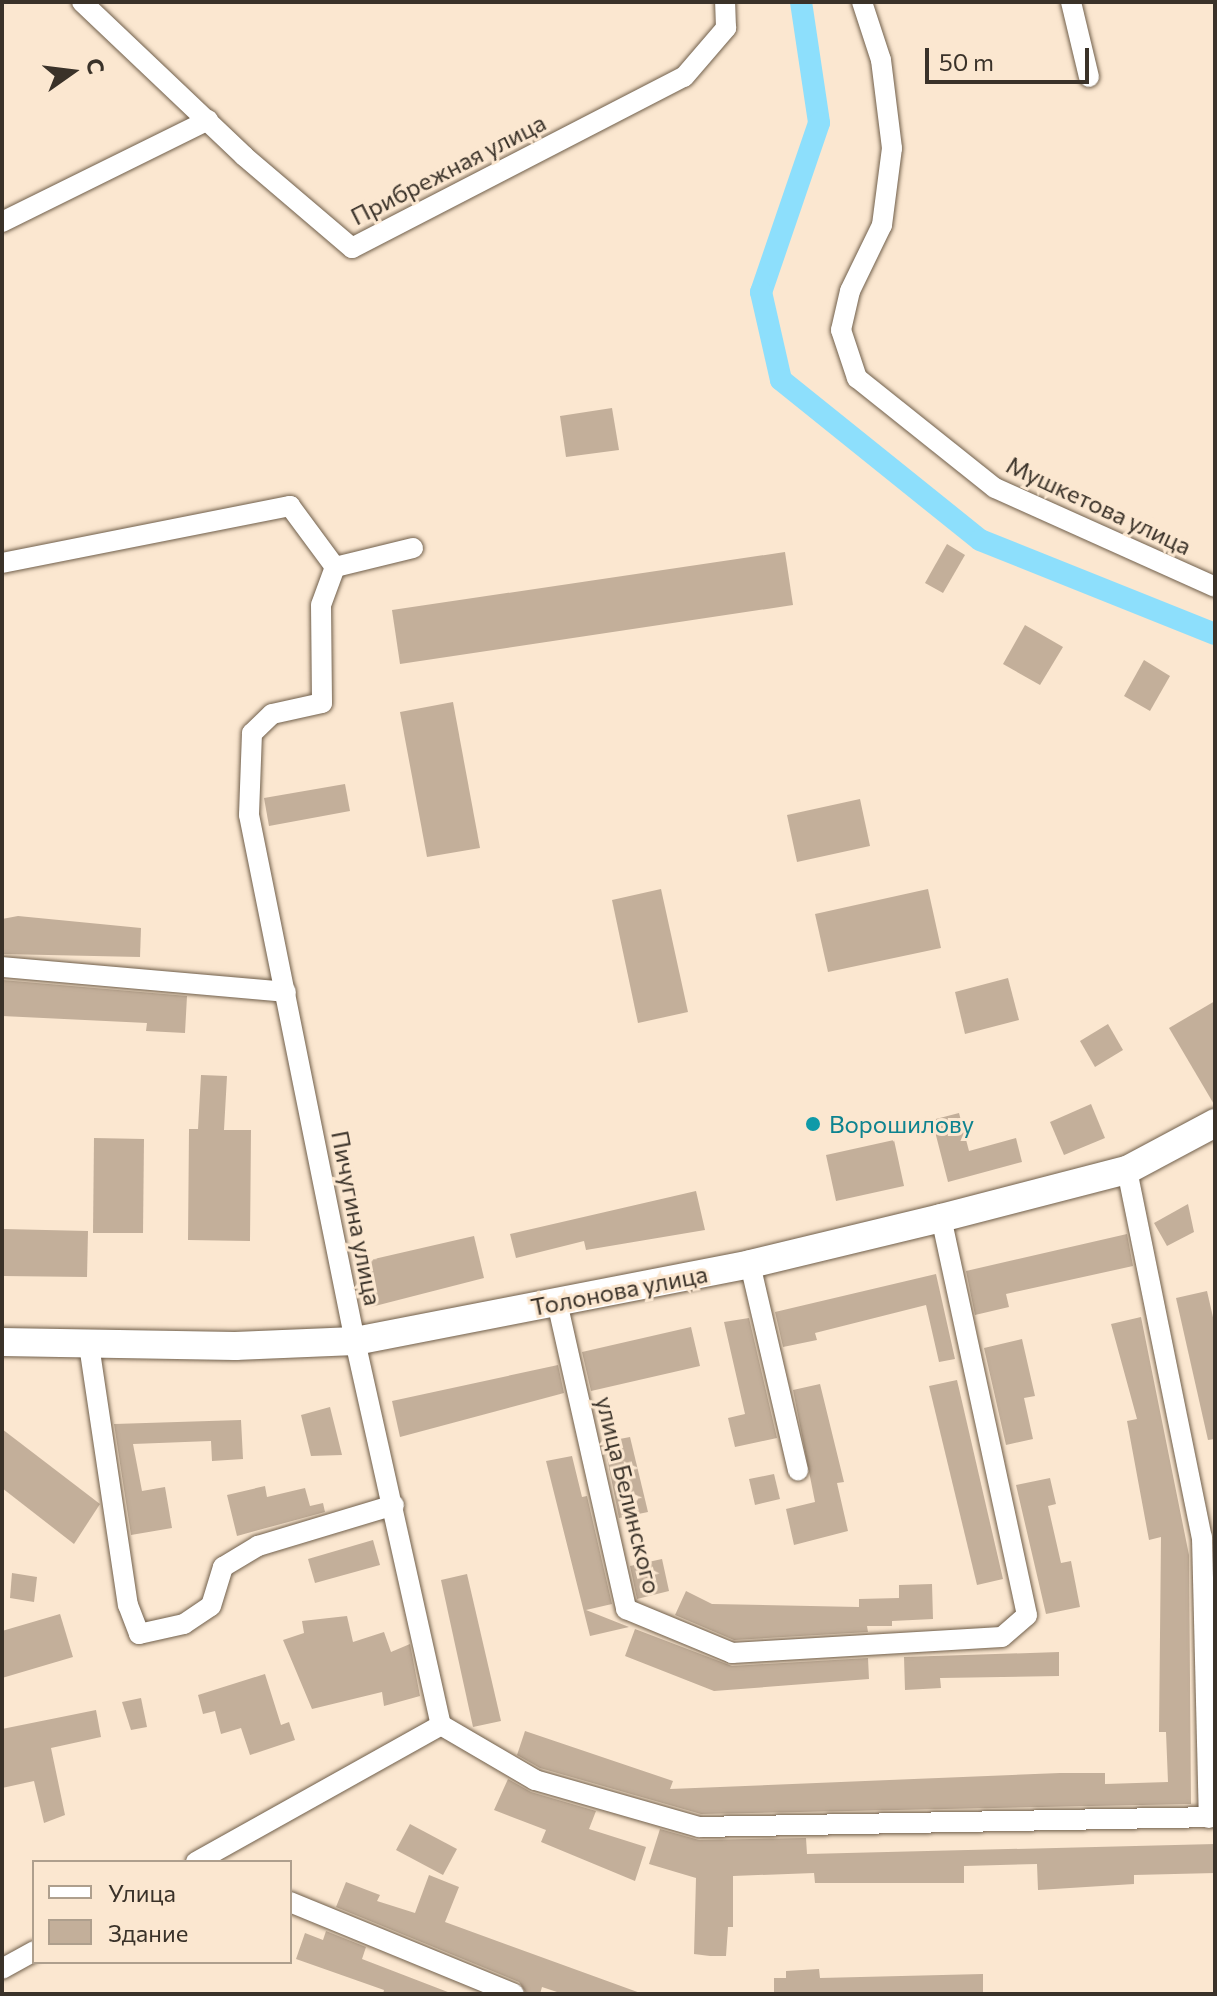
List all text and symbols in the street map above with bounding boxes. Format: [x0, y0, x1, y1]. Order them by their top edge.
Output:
north arrow [32, 32, 112, 112]
scale bar [929, 32, 1093, 82]
text: 50 m [939, 47, 994, 76]
text: С [81, 55, 111, 77]
street label: Прибрежная улица [346, 107, 550, 231]
street label: Мушкетова улица [1002, 450, 1196, 560]
place label: Ворошилову [829, 1110, 974, 1138]
marker: Ворошилову [804, 1115, 822, 1133]
street label: Пичугина улица [326, 1128, 388, 1308]
street label: Толонова улица [528, 1259, 710, 1321]
street label: улица Белинского [591, 1393, 667, 1597]
legend [32, 1860, 292, 1964]
text: Улица [108, 1878, 176, 1907]
text: Здание [108, 1918, 188, 1947]

